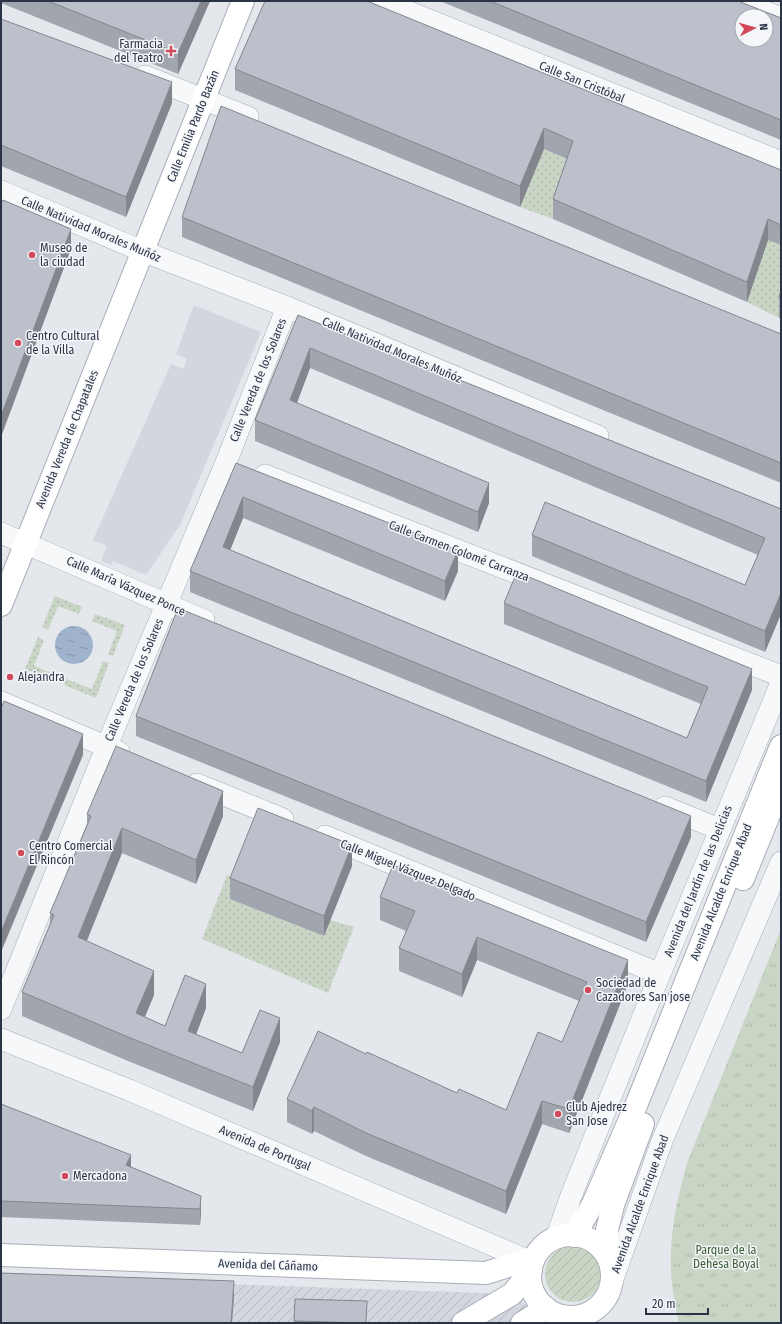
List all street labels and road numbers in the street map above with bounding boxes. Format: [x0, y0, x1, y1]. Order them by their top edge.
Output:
street label: Calle San Cristóbal [537, 58, 627, 106]
street label: Calle Emilia Pardo Bazán [164, 68, 222, 184]
street label: Calle Natividad Morales Muñóz [19, 193, 163, 265]
street label: Calle Natividad Morales Muñóz [320, 314, 464, 386]
street label: Calle Vereda de los Solares [227, 316, 289, 444]
street label: Avenida Vereda de Chapatales [33, 368, 101, 510]
street label: Calle Carmen Colomé Carranza [387, 518, 531, 584]
street label: Calle María Vázquez Ponce [64, 553, 188, 619]
street label: Calle Vereda de los Solares [102, 616, 166, 744]
street label: Avenida del Jardín de las Delicias [661, 803, 735, 959]
street label: Avenida Alcalde Enrique Abad [687, 822, 755, 962]
street label: Calle Miguel Vázquez Delgado [338, 836, 478, 904]
street label: Avenida de Portugal [217, 1122, 313, 1174]
street label: Avenida Alcalde Enrique Abad [608, 1133, 672, 1275]
street label: Avenida del Cáñamo [218, 1256, 318, 1274]

